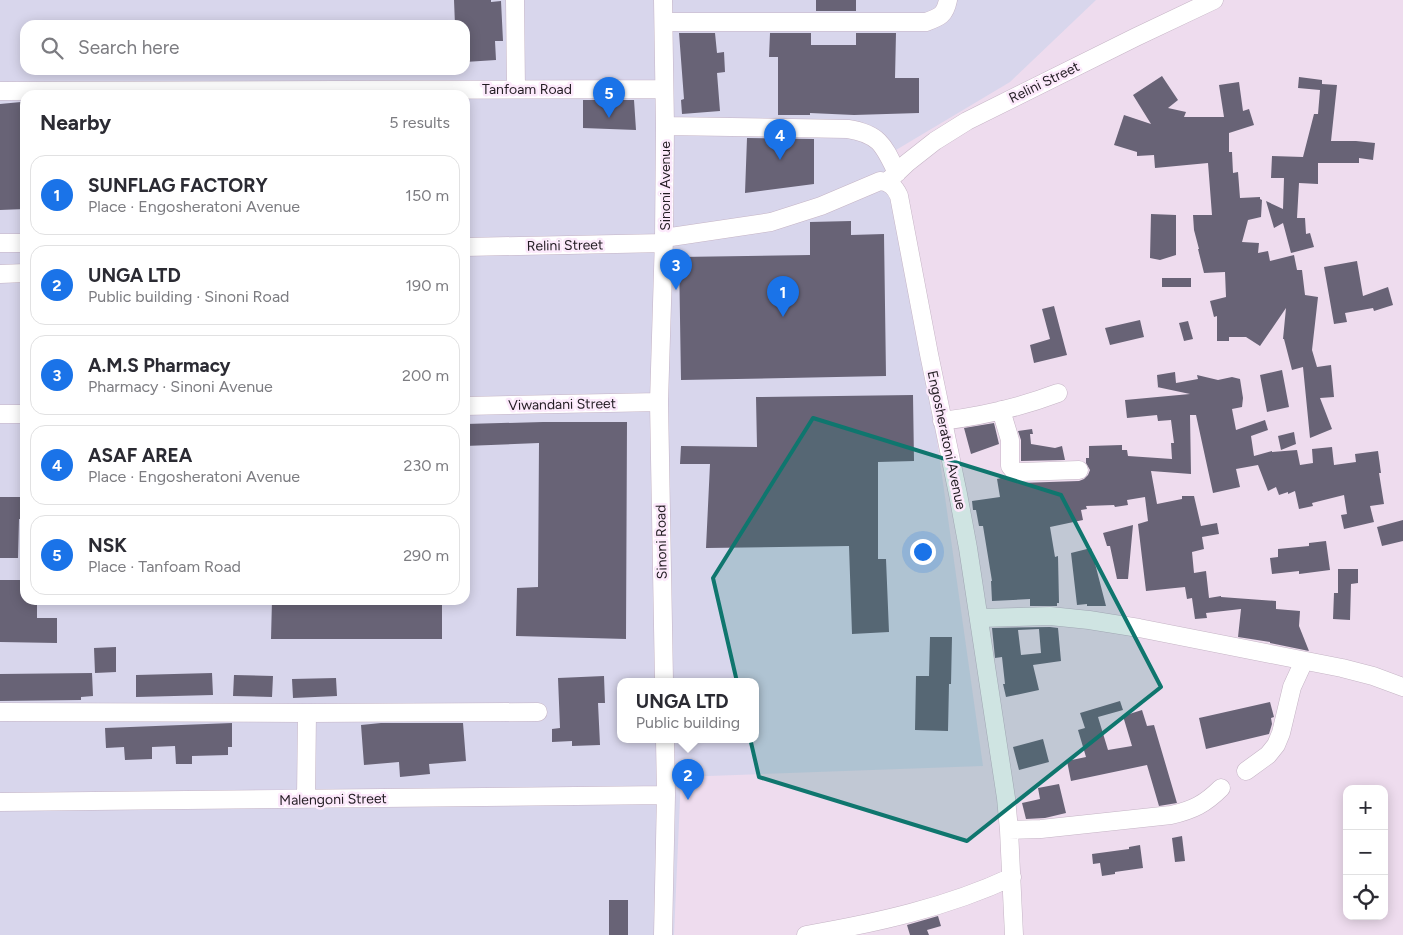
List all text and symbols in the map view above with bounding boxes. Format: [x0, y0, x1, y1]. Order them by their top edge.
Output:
search box [20, 20, 470, 75]
icon: search [38, 34, 66, 62]
text: Search here [78, 36, 180, 59]
street label: Relini Street [1006, 58, 1082, 107]
pin: 5 [593, 77, 625, 118]
street label: Tanfoam Road [482, 81, 572, 98]
text: Nearby [40, 110, 111, 135]
text: 5 results [389, 113, 450, 132]
pin: 4 [764, 119, 796, 160]
street label: Sinoni Avenue [657, 141, 674, 231]
text: SUNFLAG FACTORY [88, 174, 268, 197]
text: 1 [54, 186, 60, 205]
text: 150 m [405, 186, 449, 205]
text: Place · Engosheratoni Avenue [88, 197, 300, 216]
street label: Relini Street [527, 236, 603, 255]
pin: 3 [660, 249, 692, 290]
text: UNGA LTD [88, 264, 181, 287]
text: 2 [52, 276, 62, 295]
text: 190 m [406, 276, 449, 295]
pin: 1 [767, 276, 799, 317]
text: Public building · Sinoni Road [88, 287, 289, 306]
text: A.M.S Pharmacy [88, 354, 231, 377]
text: 3 [53, 366, 61, 385]
text: 200 m [402, 366, 449, 385]
street label: Engosheratoni Avenue [923, 369, 970, 511]
text: Pharmacy · Sinoni Avenue [88, 377, 273, 396]
street label: Viwandani Street [508, 395, 616, 414]
text: ASAF AREA [88, 444, 192, 467]
text: 4 [52, 456, 62, 475]
text: 230 m [404, 456, 449, 475]
text: Place · Engosheratoni Avenue [88, 467, 300, 486]
street label: Sinoni Road [652, 505, 671, 579]
text: NSK [88, 534, 127, 557]
your location [910, 539, 936, 565]
text: 5 [52, 546, 62, 565]
text: 290 m [403, 546, 449, 565]
text: Place · Tanfoam Road [88, 557, 241, 576]
popup [617, 678, 759, 743]
text: UNGA LTD [636, 690, 729, 713]
text: Public building [636, 713, 740, 732]
pin: 2 [672, 759, 704, 800]
map controls [1343, 785, 1388, 920]
button: + [1343, 785, 1388, 830]
street label: Malengoni Street [279, 790, 387, 809]
button: − [1343, 830, 1388, 875]
button: locate [1343, 875, 1388, 920]

